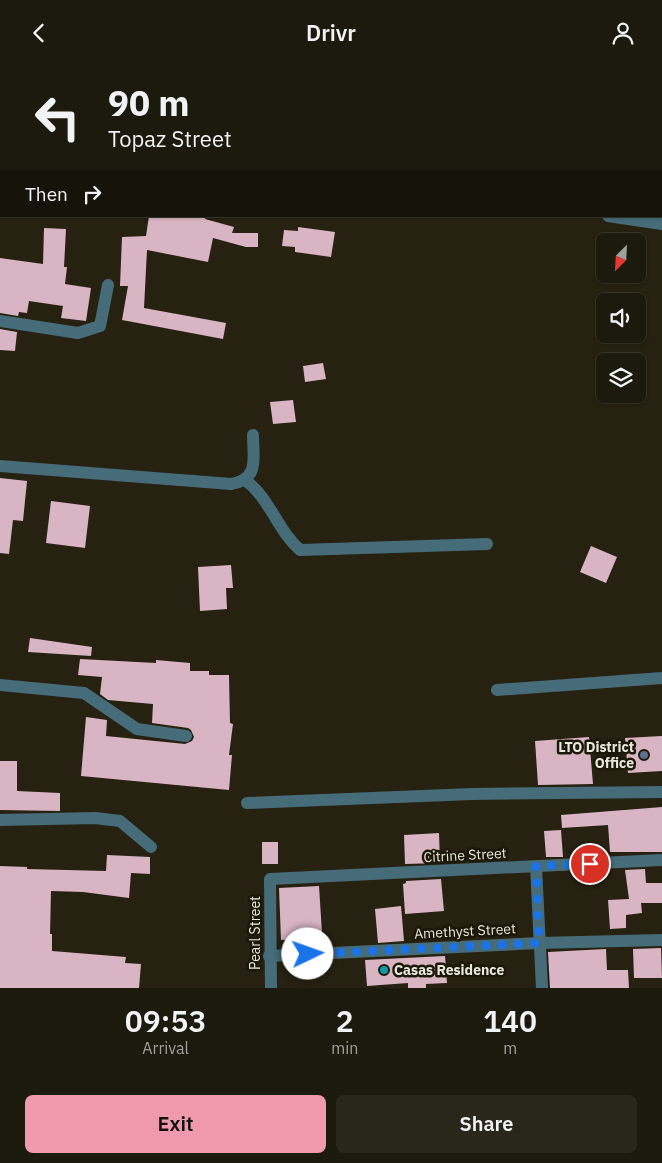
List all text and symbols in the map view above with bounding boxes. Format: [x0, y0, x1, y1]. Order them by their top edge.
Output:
text: Drivr [306, 18, 356, 47]
icon: back [25, 19, 53, 47]
icon: person [609, 19, 637, 47]
text: 90 m [108, 80, 190, 126]
icon: left [25, 85, 90, 150]
text: Topaz Street [108, 124, 232, 153]
icon: right [78, 180, 106, 208]
text: Then [25, 182, 68, 206]
north arrow [596, 233, 646, 283]
map controls [596, 233, 646, 403]
button: sound [596, 293, 646, 343]
button: layers [596, 353, 646, 403]
place label: LTO District Office [558, 738, 634, 772]
marker: LTO District Office [638, 749, 650, 761]
pin [569, 843, 611, 885]
street label: Citrine Street [423, 844, 507, 866]
icon: arrive [576, 850, 604, 878]
street label: Pearl Street [246, 896, 264, 970]
street label: Amethyst Street [414, 919, 516, 943]
position arrow [281, 927, 333, 979]
place label: Casas Residence [394, 961, 505, 979]
marker: Casas Residence [378, 964, 390, 976]
text: 09:53 [125, 1001, 206, 1040]
text: 2 [336, 1001, 354, 1040]
text: 140 [483, 1001, 537, 1040]
text: Arrival [142, 1038, 189, 1058]
text: min [331, 1038, 358, 1058]
text: m [503, 1038, 517, 1058]
button: Exit [25, 1095, 326, 1153]
button: Share [336, 1095, 637, 1153]

